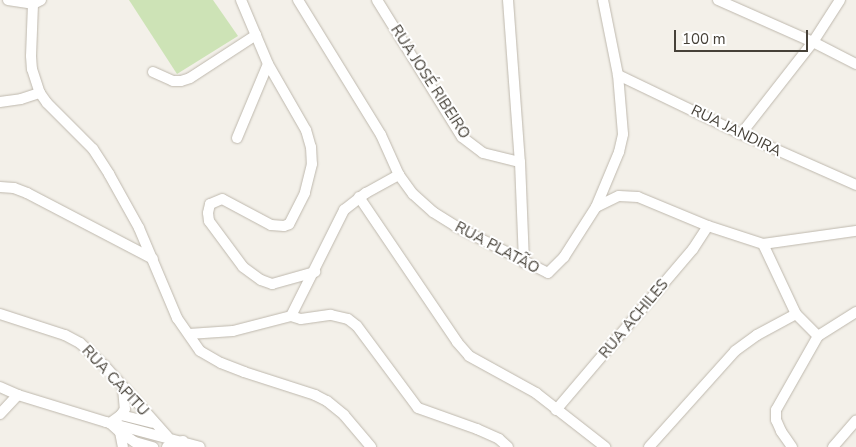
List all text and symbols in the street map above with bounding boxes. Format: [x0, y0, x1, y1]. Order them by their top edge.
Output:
scale bar [676, 20, 810, 52]
street label: RUA JOSÉ RIBEIRO [387, 22, 473, 142]
text: 100 m [682, 29, 726, 49]
street label: RUA JANDIRA [688, 101, 784, 161]
street label: RUA PLATÃO [452, 218, 542, 278]
street label: RUA ACHILES [596, 276, 672, 362]
street label: RUA CAPITU [78, 342, 152, 420]

